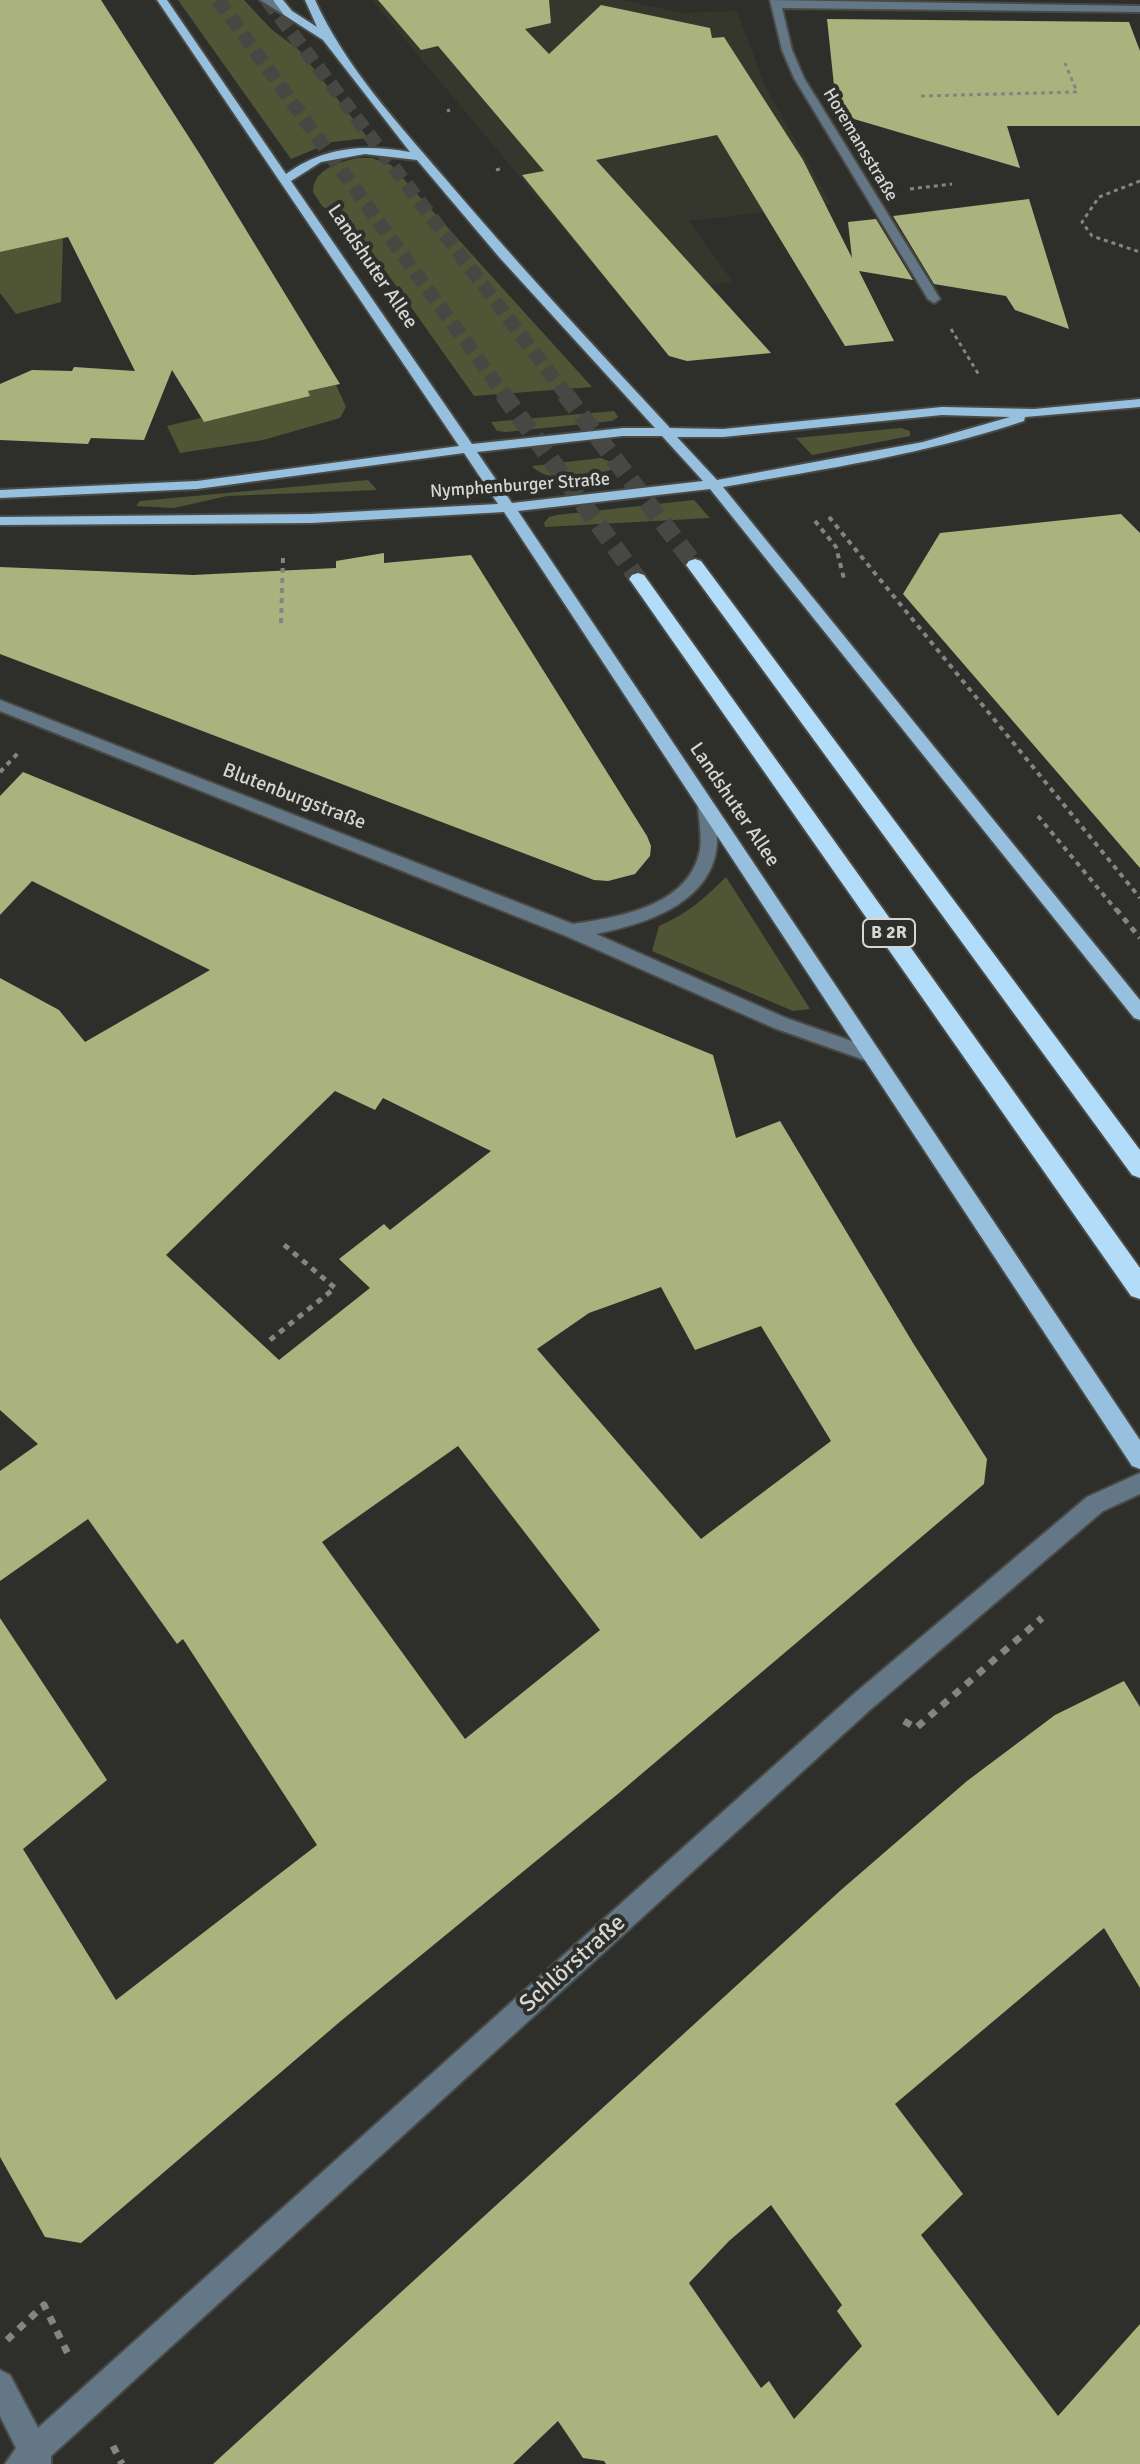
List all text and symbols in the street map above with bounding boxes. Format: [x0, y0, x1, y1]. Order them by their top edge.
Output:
street label: Horemansstraße [818, 85, 902, 205]
street label: Landshuter Allee [322, 200, 422, 334]
street label: Nymphenburger Straße [429, 469, 611, 503]
street label: Landshuter Allee [684, 738, 784, 872]
street label: Blutenburgstraße [219, 759, 369, 835]
road number: B 2R [863, 919, 915, 947]
street label: Schlörstraße [514, 1909, 632, 2019]

